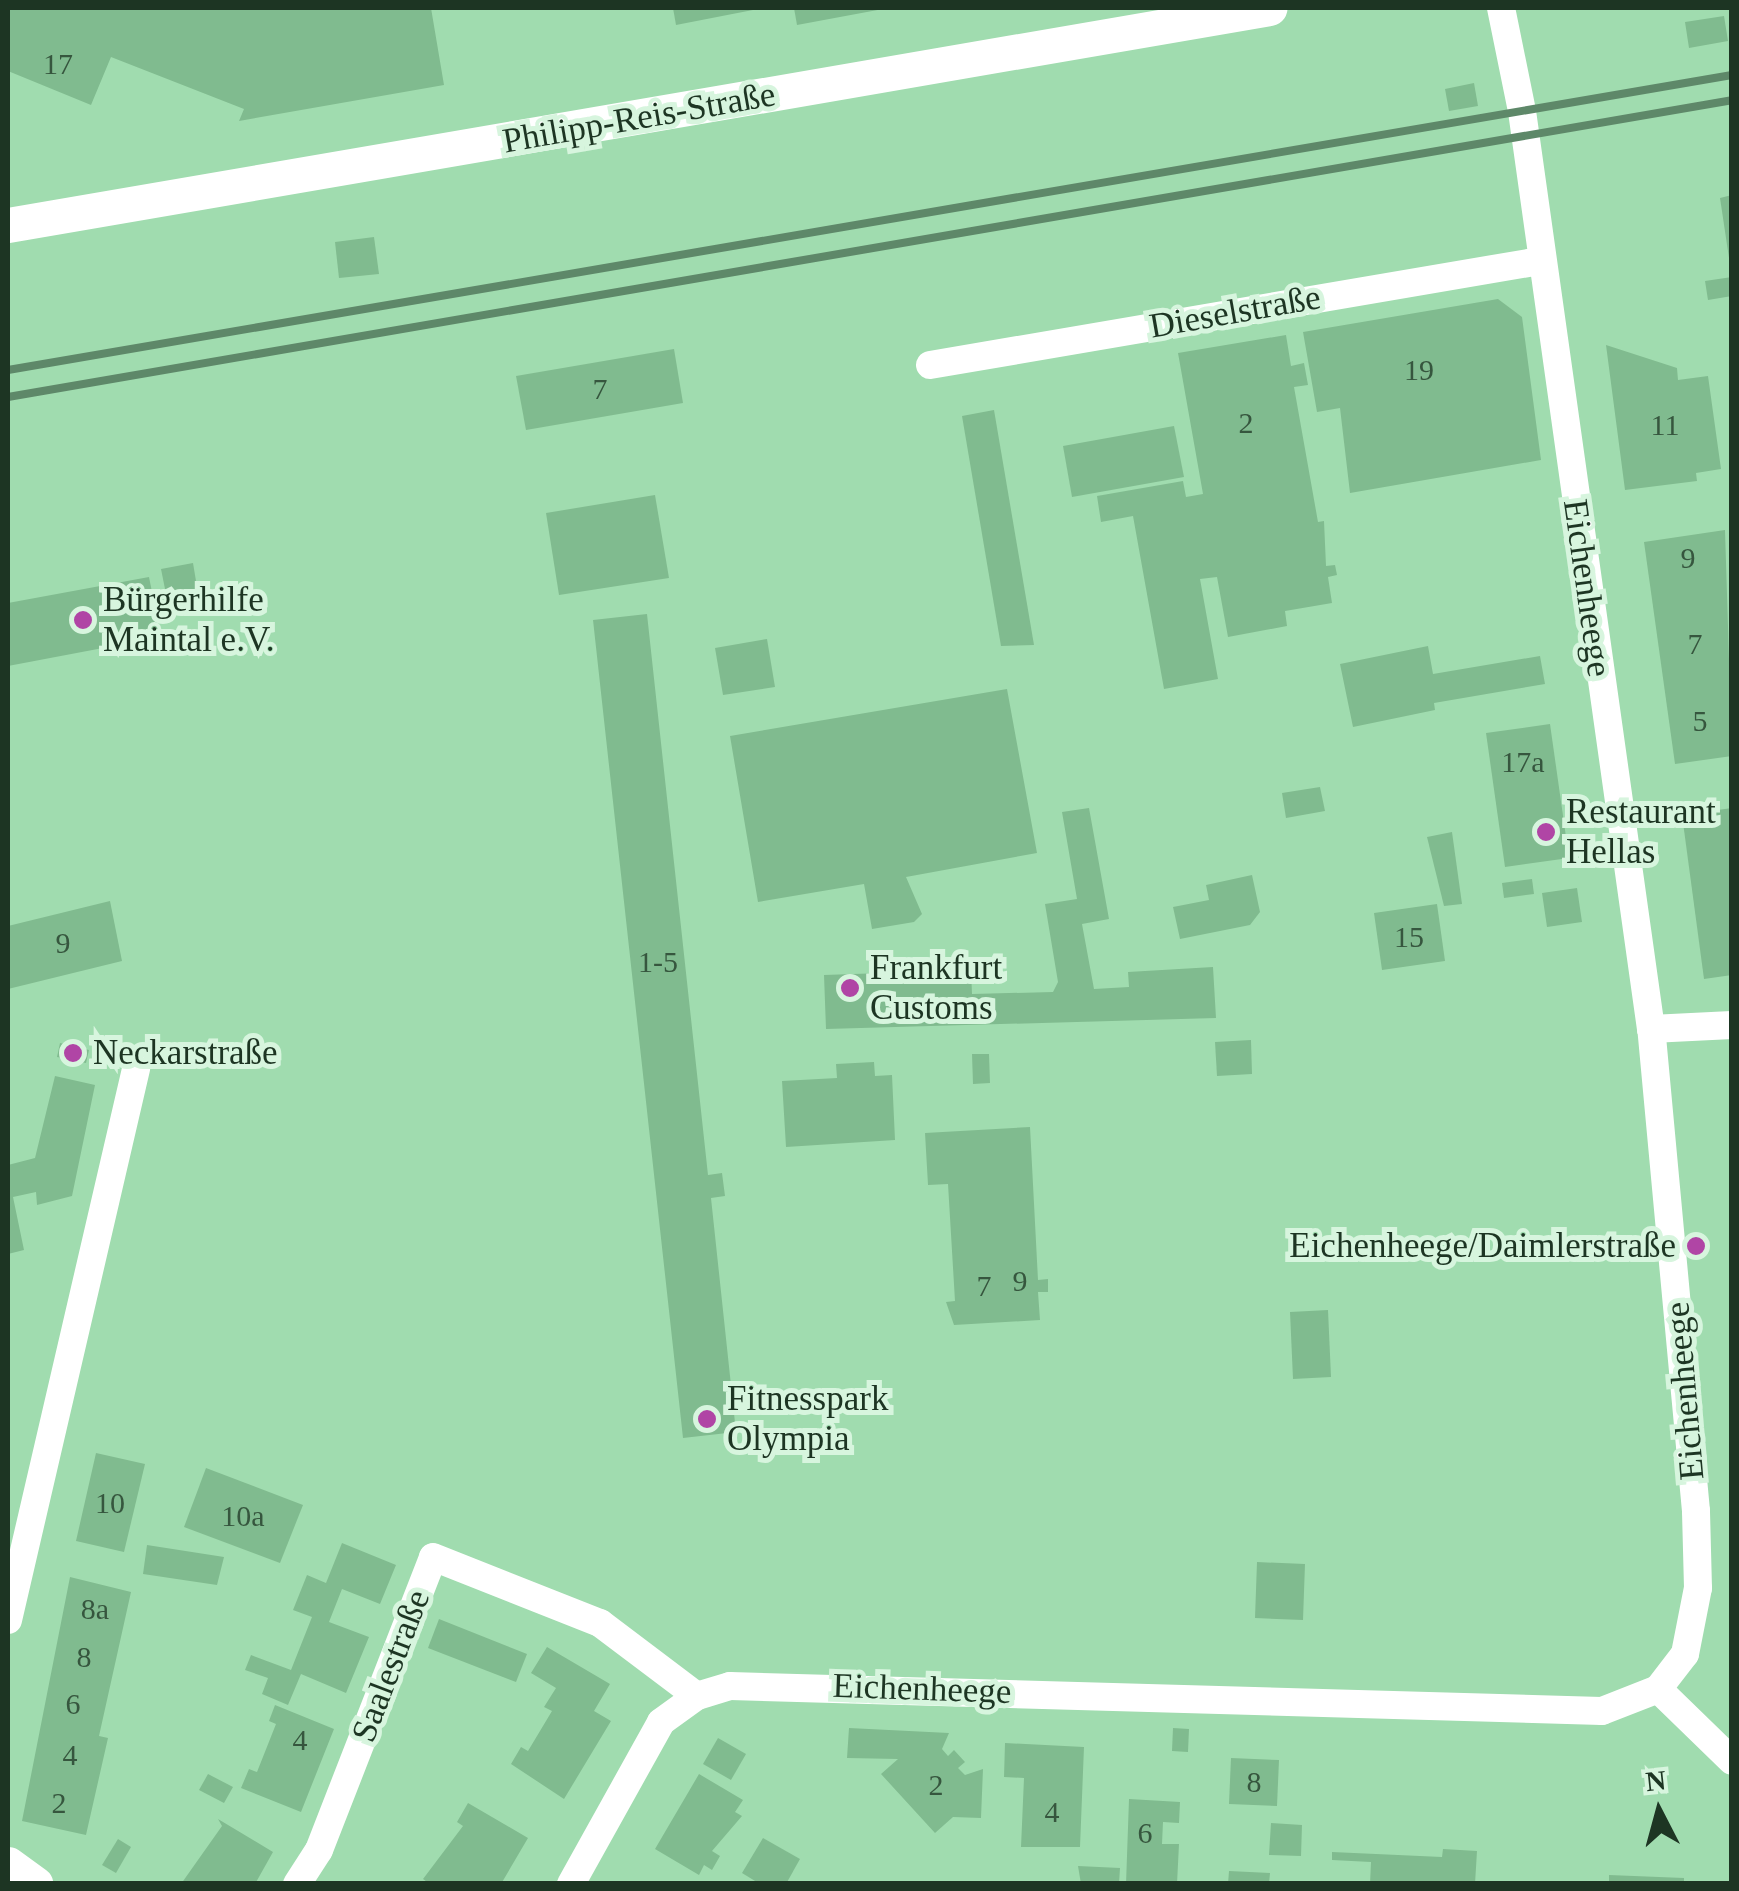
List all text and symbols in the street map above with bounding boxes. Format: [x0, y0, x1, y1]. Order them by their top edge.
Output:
house number: 17 [43, 46, 73, 82]
street label: Philipp-Reis-Straße [499, 73, 779, 163]
street label: Dieselstraße [1146, 276, 1324, 348]
house number: 19 [1404, 352, 1434, 388]
house number: 7 [592, 371, 608, 407]
house number: 2 [1238, 405, 1254, 441]
house number: 11 [1651, 407, 1679, 443]
street label: Eichenheege [1554, 497, 1620, 679]
house number: 9 [1680, 540, 1696, 576]
place label: Bürgerhilfe Maintal e.V. [103, 579, 274, 661]
marker: Bürgerhilfe Maintal e.V. [72, 609, 94, 631]
house number: 7 [1688, 626, 1702, 662]
house number: 5 [1692, 703, 1708, 739]
house number: 17a [1501, 744, 1545, 780]
place label: Restaurant Hellas [1566, 791, 1716, 873]
marker: Restaurant Hellas [1535, 821, 1557, 843]
house number: 15 [1394, 919, 1424, 955]
house number: 9 [56, 925, 70, 961]
house number: 1-5 [638, 944, 678, 980]
place label: Frankfurt Customs [870, 947, 1002, 1029]
marker: Frankfurt Customs [839, 977, 861, 999]
place label: Neckarstraße [93, 1032, 278, 1074]
marker: Neckarstraße [62, 1042, 84, 1064]
place label: Eichenheege/Daimlerstraße [1289, 1225, 1676, 1267]
marker: Eichenheege/Daimlerstraße [1685, 1235, 1707, 1257]
house number: 9 [1012, 1263, 1028, 1299]
house number: 7 [976, 1268, 992, 1304]
street label: Eichenheege [1656, 1300, 1714, 1482]
place label: Fitnesspark Olympia [727, 1378, 888, 1460]
marker: Fitnesspark Olympia [696, 1408, 718, 1430]
house number: 10 [95, 1485, 125, 1521]
house number: 10a [221, 1498, 265, 1534]
street label: Saalestraße [343, 1584, 439, 1748]
house number: 8a [81, 1591, 109, 1627]
house number: 8 [76, 1639, 92, 1675]
street label: Eichenheege [832, 1665, 1012, 1713]
house number: 6 [66, 1686, 80, 1722]
house number: 4 [292, 1722, 308, 1758]
house number: 4 [62, 1737, 78, 1773]
north arrow [1609, 1761, 1709, 1861]
house number: 8 [1246, 1764, 1262, 1800]
text: N [1644, 1764, 1667, 1797]
house number: 2 [928, 1767, 944, 1803]
house number: 2 [52, 1785, 66, 1821]
house number: 4 [1044, 1794, 1060, 1830]
house number: 6 [1138, 1815, 1152, 1851]

